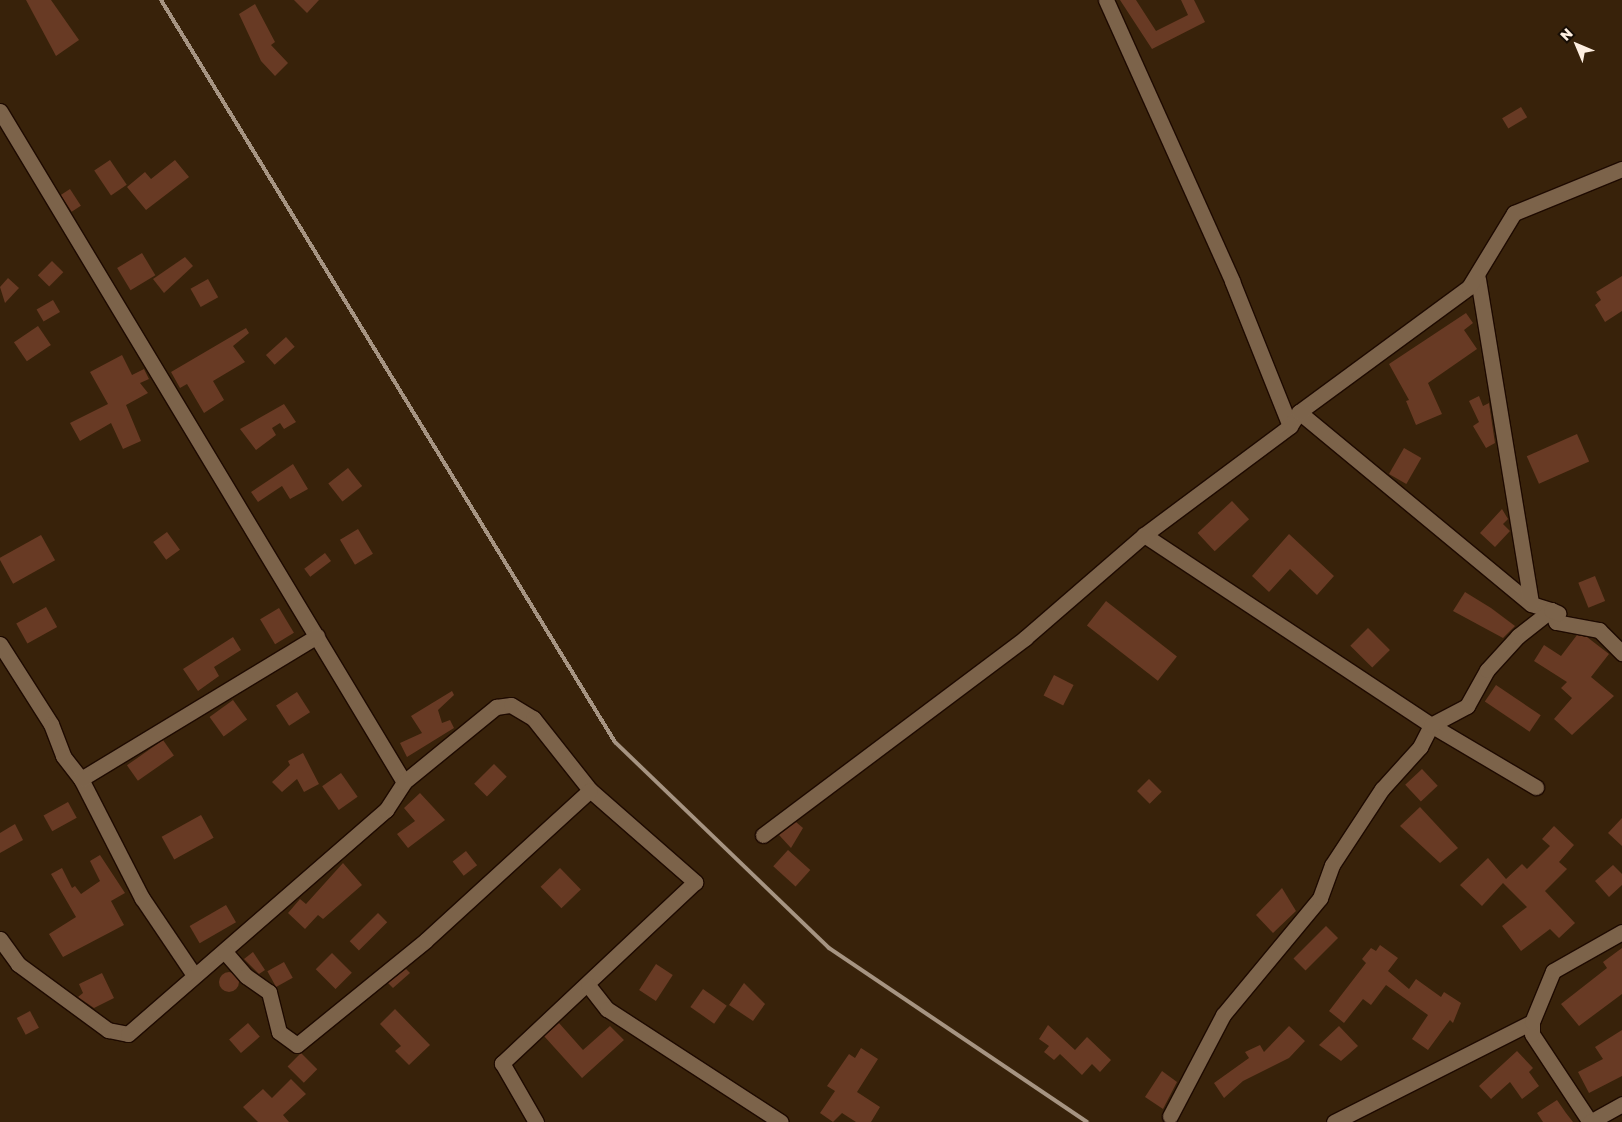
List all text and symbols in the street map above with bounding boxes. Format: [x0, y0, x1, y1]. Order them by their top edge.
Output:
north arrow [1552, 20, 1602, 70]
text: N [1556, 24, 1576, 44]

